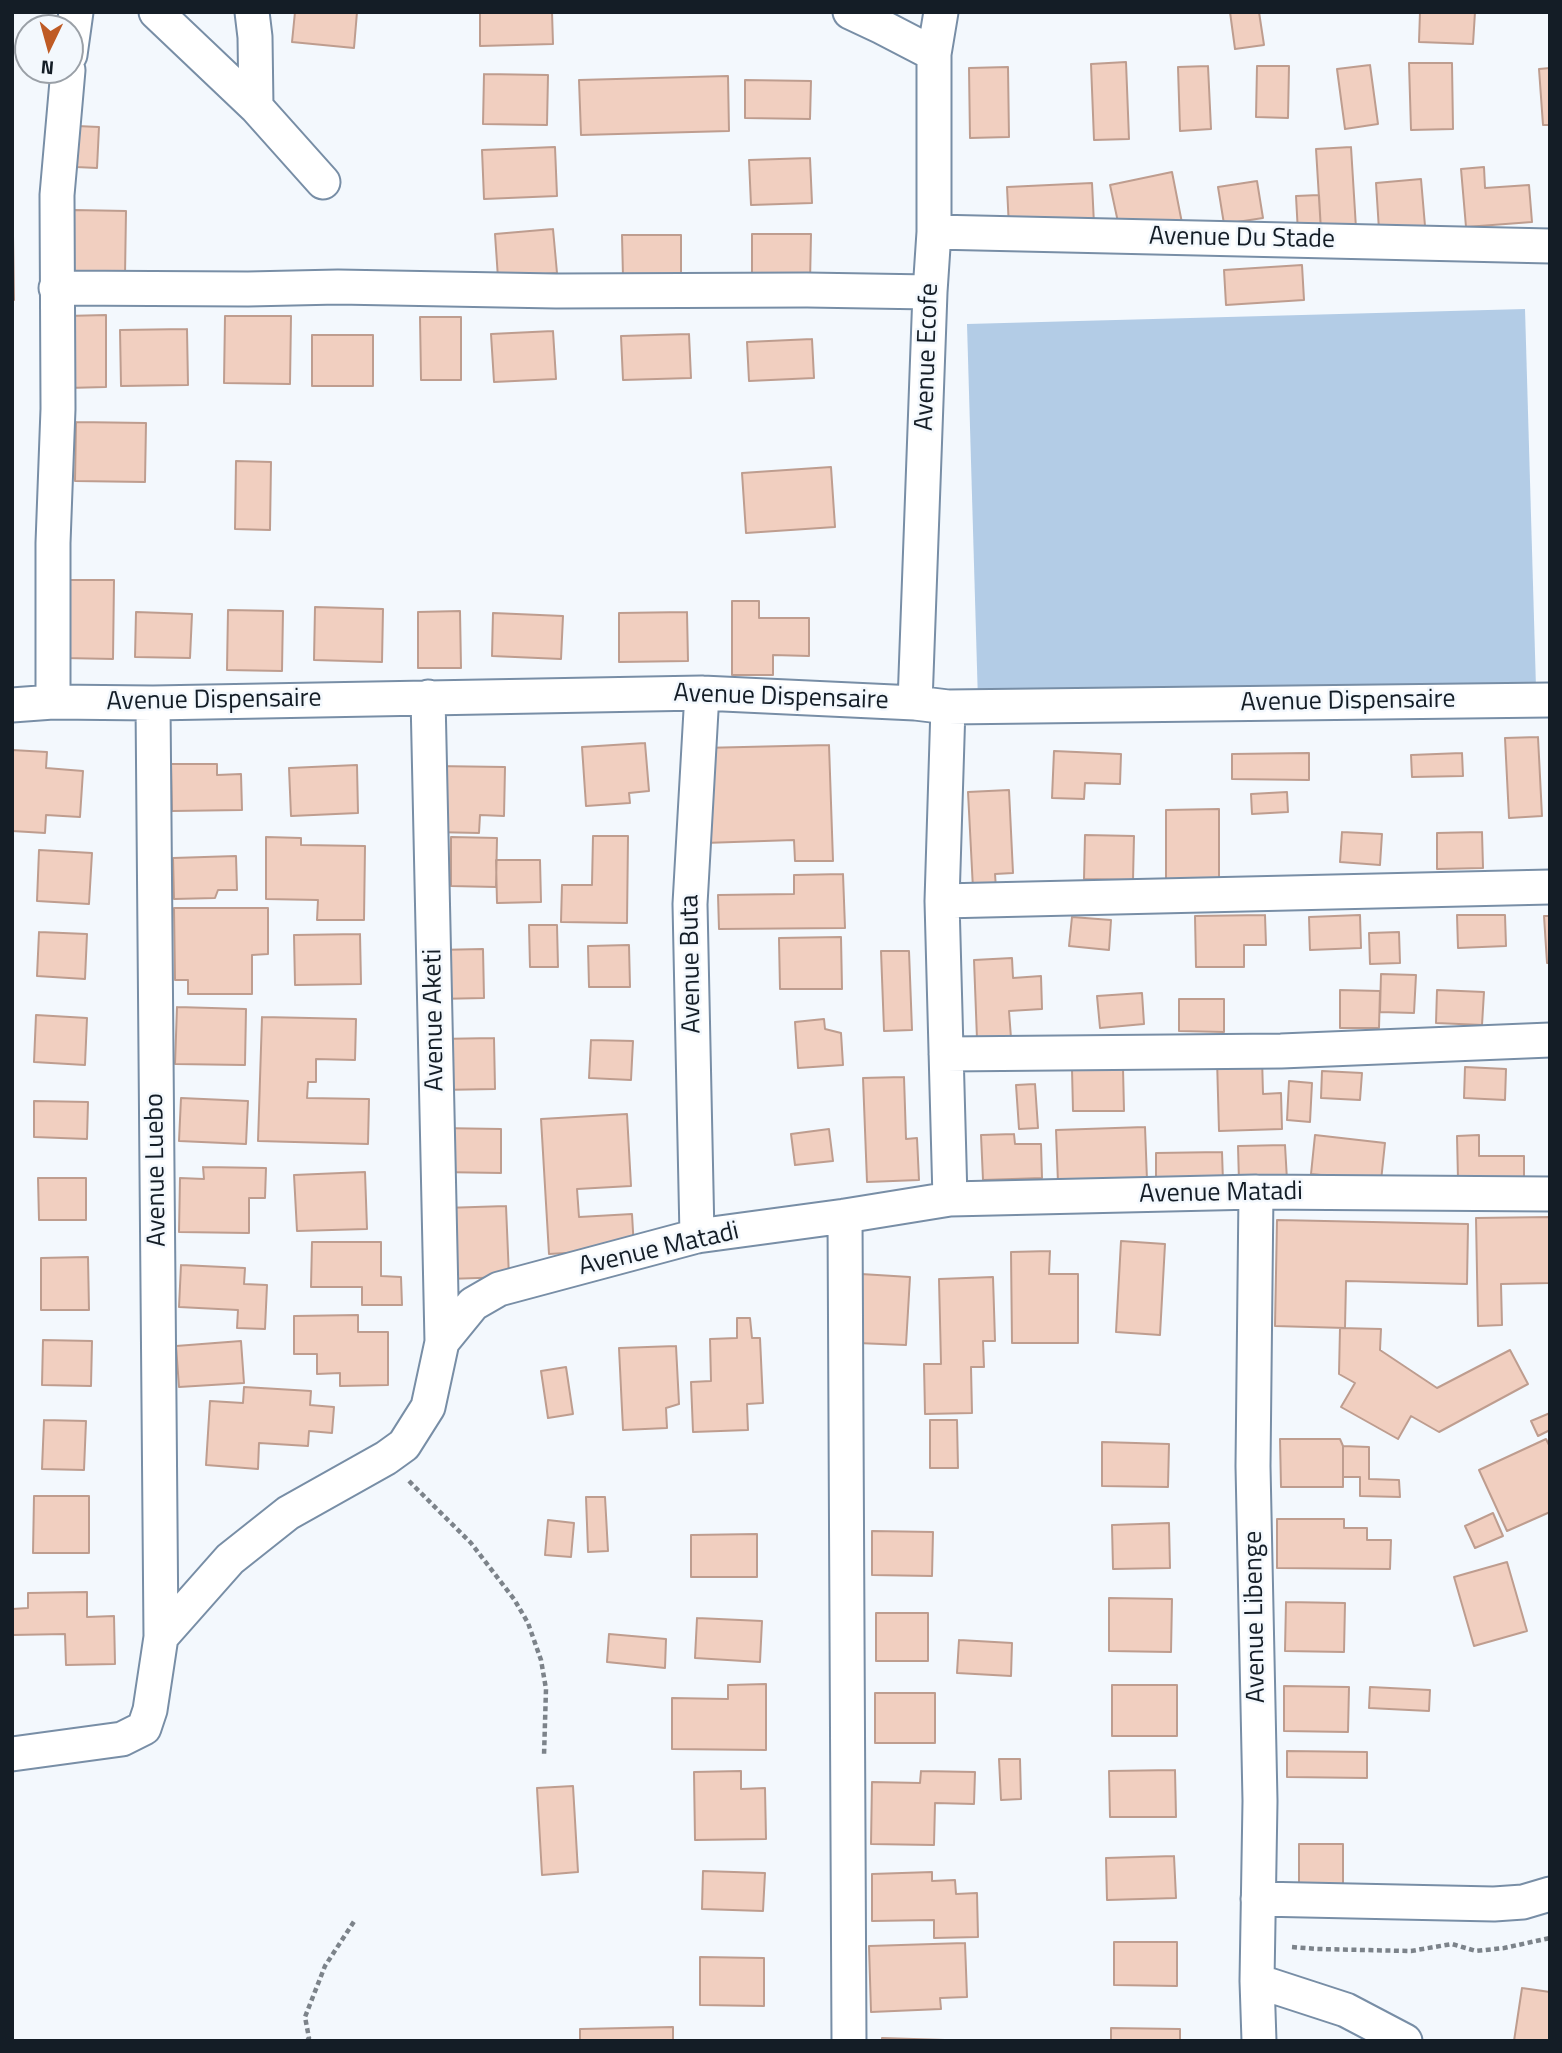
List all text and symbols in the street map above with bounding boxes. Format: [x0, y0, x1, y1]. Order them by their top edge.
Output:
north arrow [14, 14, 84, 84]
text: N [39, 53, 55, 83]
street label: Avenue Du Stade [1149, 222, 1335, 256]
street label: Avenue Ecofe [910, 283, 946, 431]
street label: Avenue Dispensaire [673, 679, 889, 717]
street label: Avenue Dispensaire [106, 684, 322, 718]
street label: Avenue Dispensaire [1240, 685, 1456, 719]
street label: Avenue Buta [675, 894, 709, 1034]
street label: Avenue Aketi [418, 948, 452, 1092]
street label: Avenue Luebo [140, 1093, 174, 1247]
street label: Avenue Matadi [1139, 1177, 1303, 1211]
street label: Avenue Matadi [576, 1216, 742, 1284]
street label: Avenue Libenge [1239, 1531, 1273, 1703]

